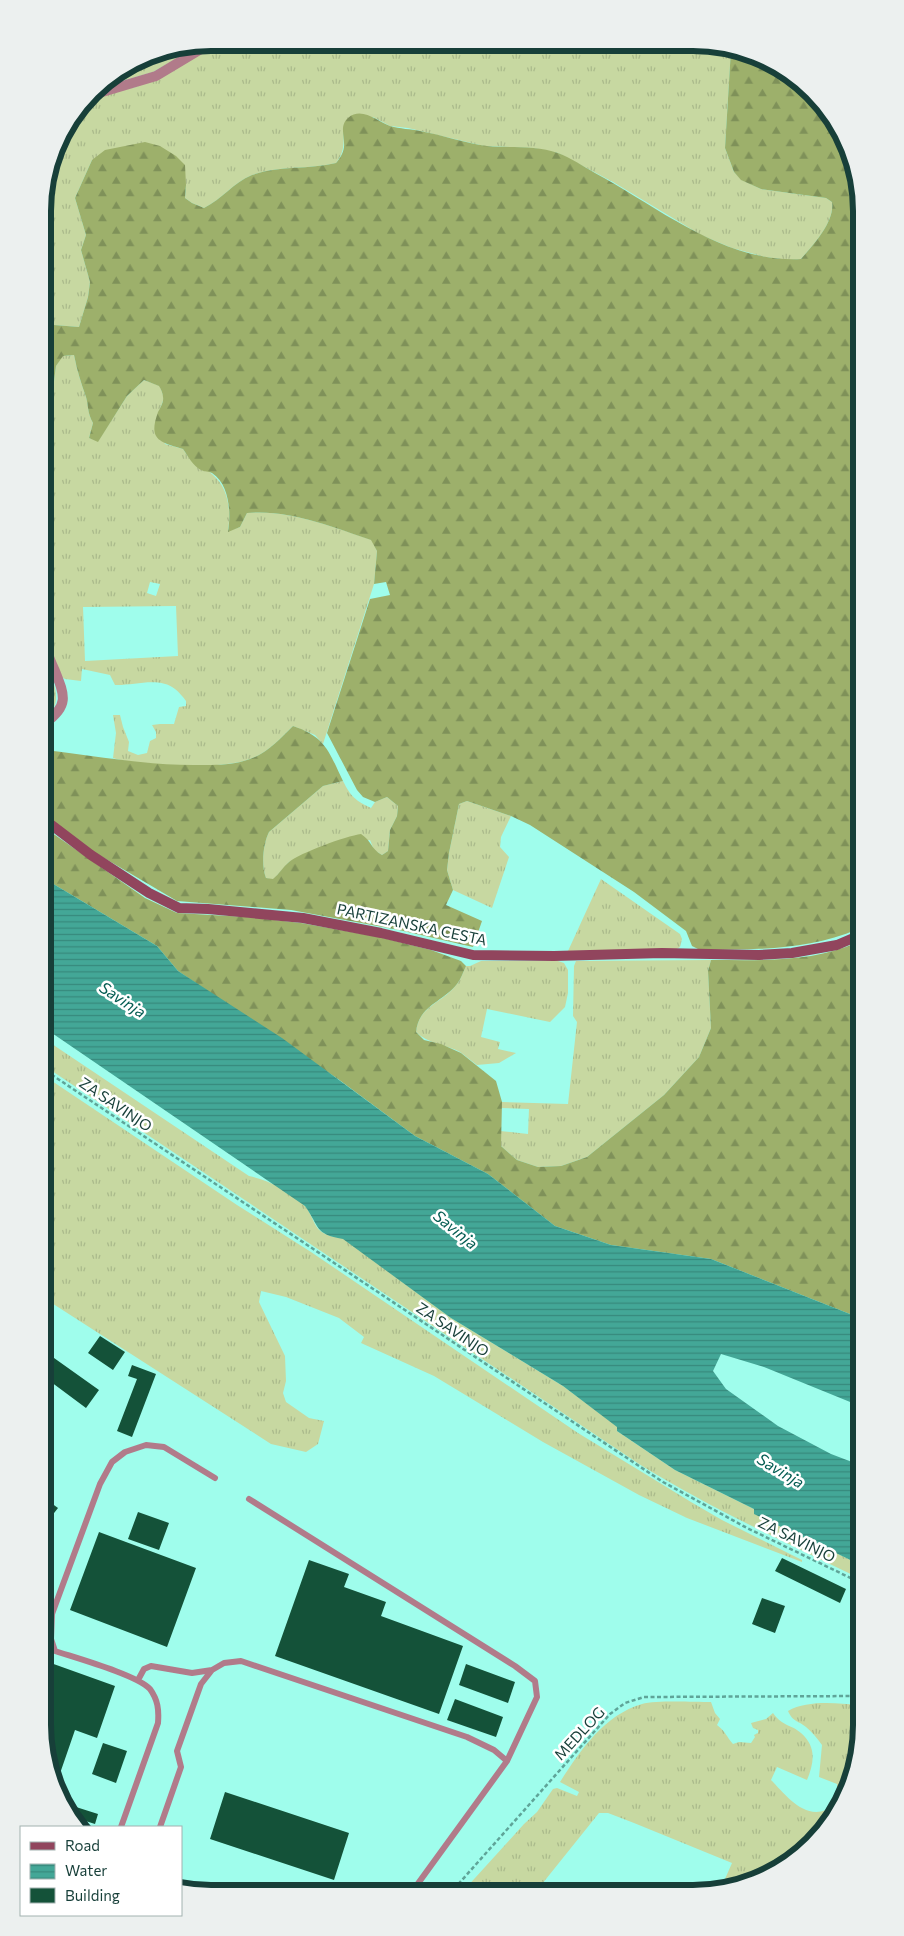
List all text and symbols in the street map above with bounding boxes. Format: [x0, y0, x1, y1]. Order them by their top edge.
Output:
street label: PARTIZANSKA CESTA [335, 899, 489, 949]
water label: Savinja [96, 977, 150, 1021]
street label: ZA SAVINJO [76, 1073, 156, 1135]
water label: Savinja [430, 1205, 482, 1253]
street label: ZA SAVINJO [413, 1298, 493, 1360]
water label: Savinja [754, 1449, 808, 1491]
street label: ZA SAVINJO [755, 1513, 839, 1565]
street label: MEDLOG [550, 1703, 608, 1763]
legend [20, 1826, 182, 1916]
text: Road [65, 1836, 100, 1854]
text: Water [65, 1861, 107, 1879]
text: Building [65, 1886, 120, 1904]

